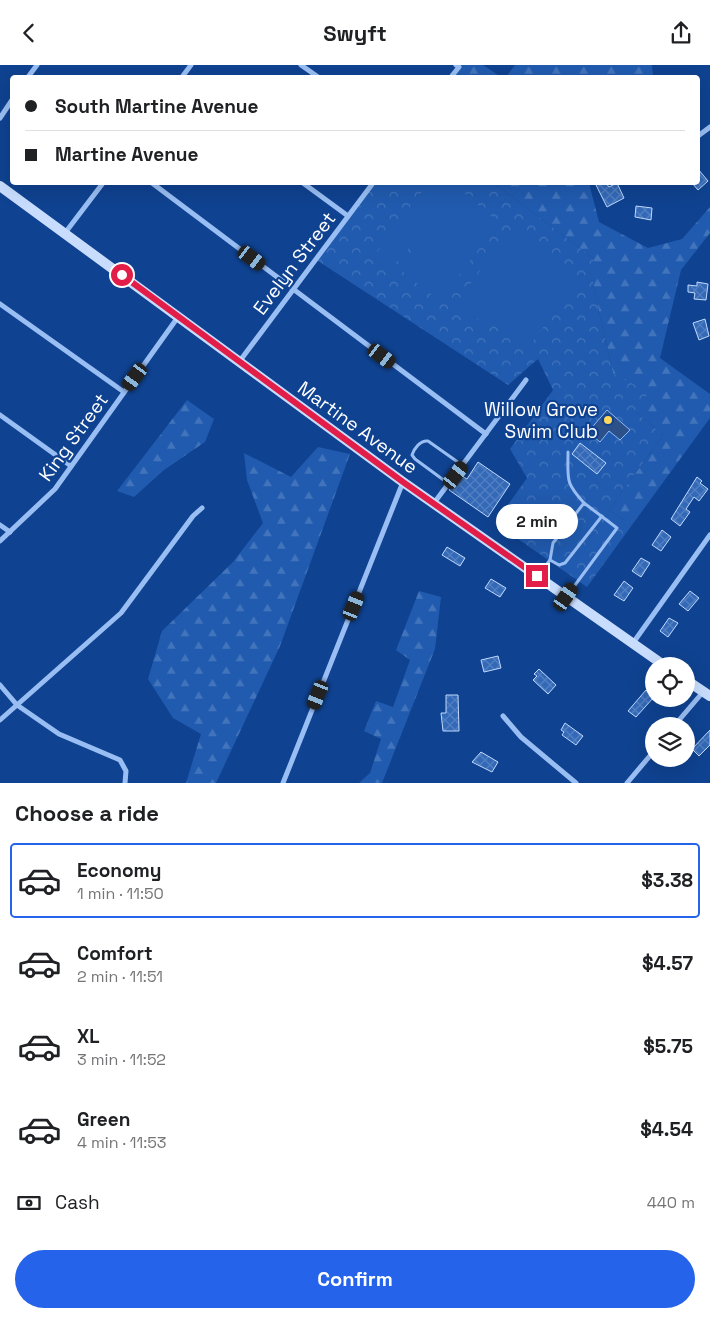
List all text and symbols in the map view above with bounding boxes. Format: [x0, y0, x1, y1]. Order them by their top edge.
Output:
icon: back [15, 19, 43, 47]
text: Swyft [323, 19, 387, 47]
icon: share [667, 19, 695, 47]
text: South Martine Avenue [55, 94, 258, 119]
text: Martine Avenue [55, 142, 198, 167]
street label: Evelyn Street [248, 207, 341, 320]
car [235, 243, 268, 273]
route start [111, 264, 133, 286]
car [365, 341, 398, 371]
car [120, 360, 149, 394]
street label: Martine Avenue [293, 375, 423, 479]
street label: King Street [33, 388, 114, 486]
place label: Willow Grove Swim Club [484, 397, 598, 444]
marker: Willow Grove Swim Club [602, 414, 614, 426]
car [440, 459, 471, 491]
callout: 2 min [496, 503, 578, 539]
text: 2 min [516, 511, 558, 532]
route end [526, 565, 548, 587]
car [551, 580, 580, 614]
car [341, 589, 366, 623]
map controls [645, 657, 695, 767]
button: locate [645, 657, 695, 707]
car [305, 678, 330, 712]
button: layers [645, 717, 695, 767]
text: Choose a ride [15, 799, 159, 827]
icon: car [17, 858, 62, 903]
text: Economy [77, 858, 161, 883]
text: $3.38 [641, 868, 693, 893]
text: 1 min · 11:50 [77, 883, 164, 904]
icon: car [17, 941, 62, 986]
text: Comfort [77, 941, 153, 966]
text: $4.57 [642, 951, 693, 976]
text: 2 min · 11:51 [77, 966, 163, 987]
icon: car [17, 1024, 62, 1069]
text: XL [77, 1024, 100, 1049]
text: $5.75 [643, 1034, 693, 1059]
text: 3 min · 11:52 [77, 1049, 166, 1070]
icon: car [17, 1107, 62, 1152]
text: Green [77, 1107, 130, 1132]
text: $4.54 [640, 1117, 693, 1142]
text: 4 min · 11:53 [77, 1132, 167, 1153]
icon: cash [15, 1189, 43, 1217]
text: Cash [55, 1190, 100, 1215]
text: 440 m [647, 1192, 695, 1213]
button: Confirm [15, 1250, 695, 1308]

